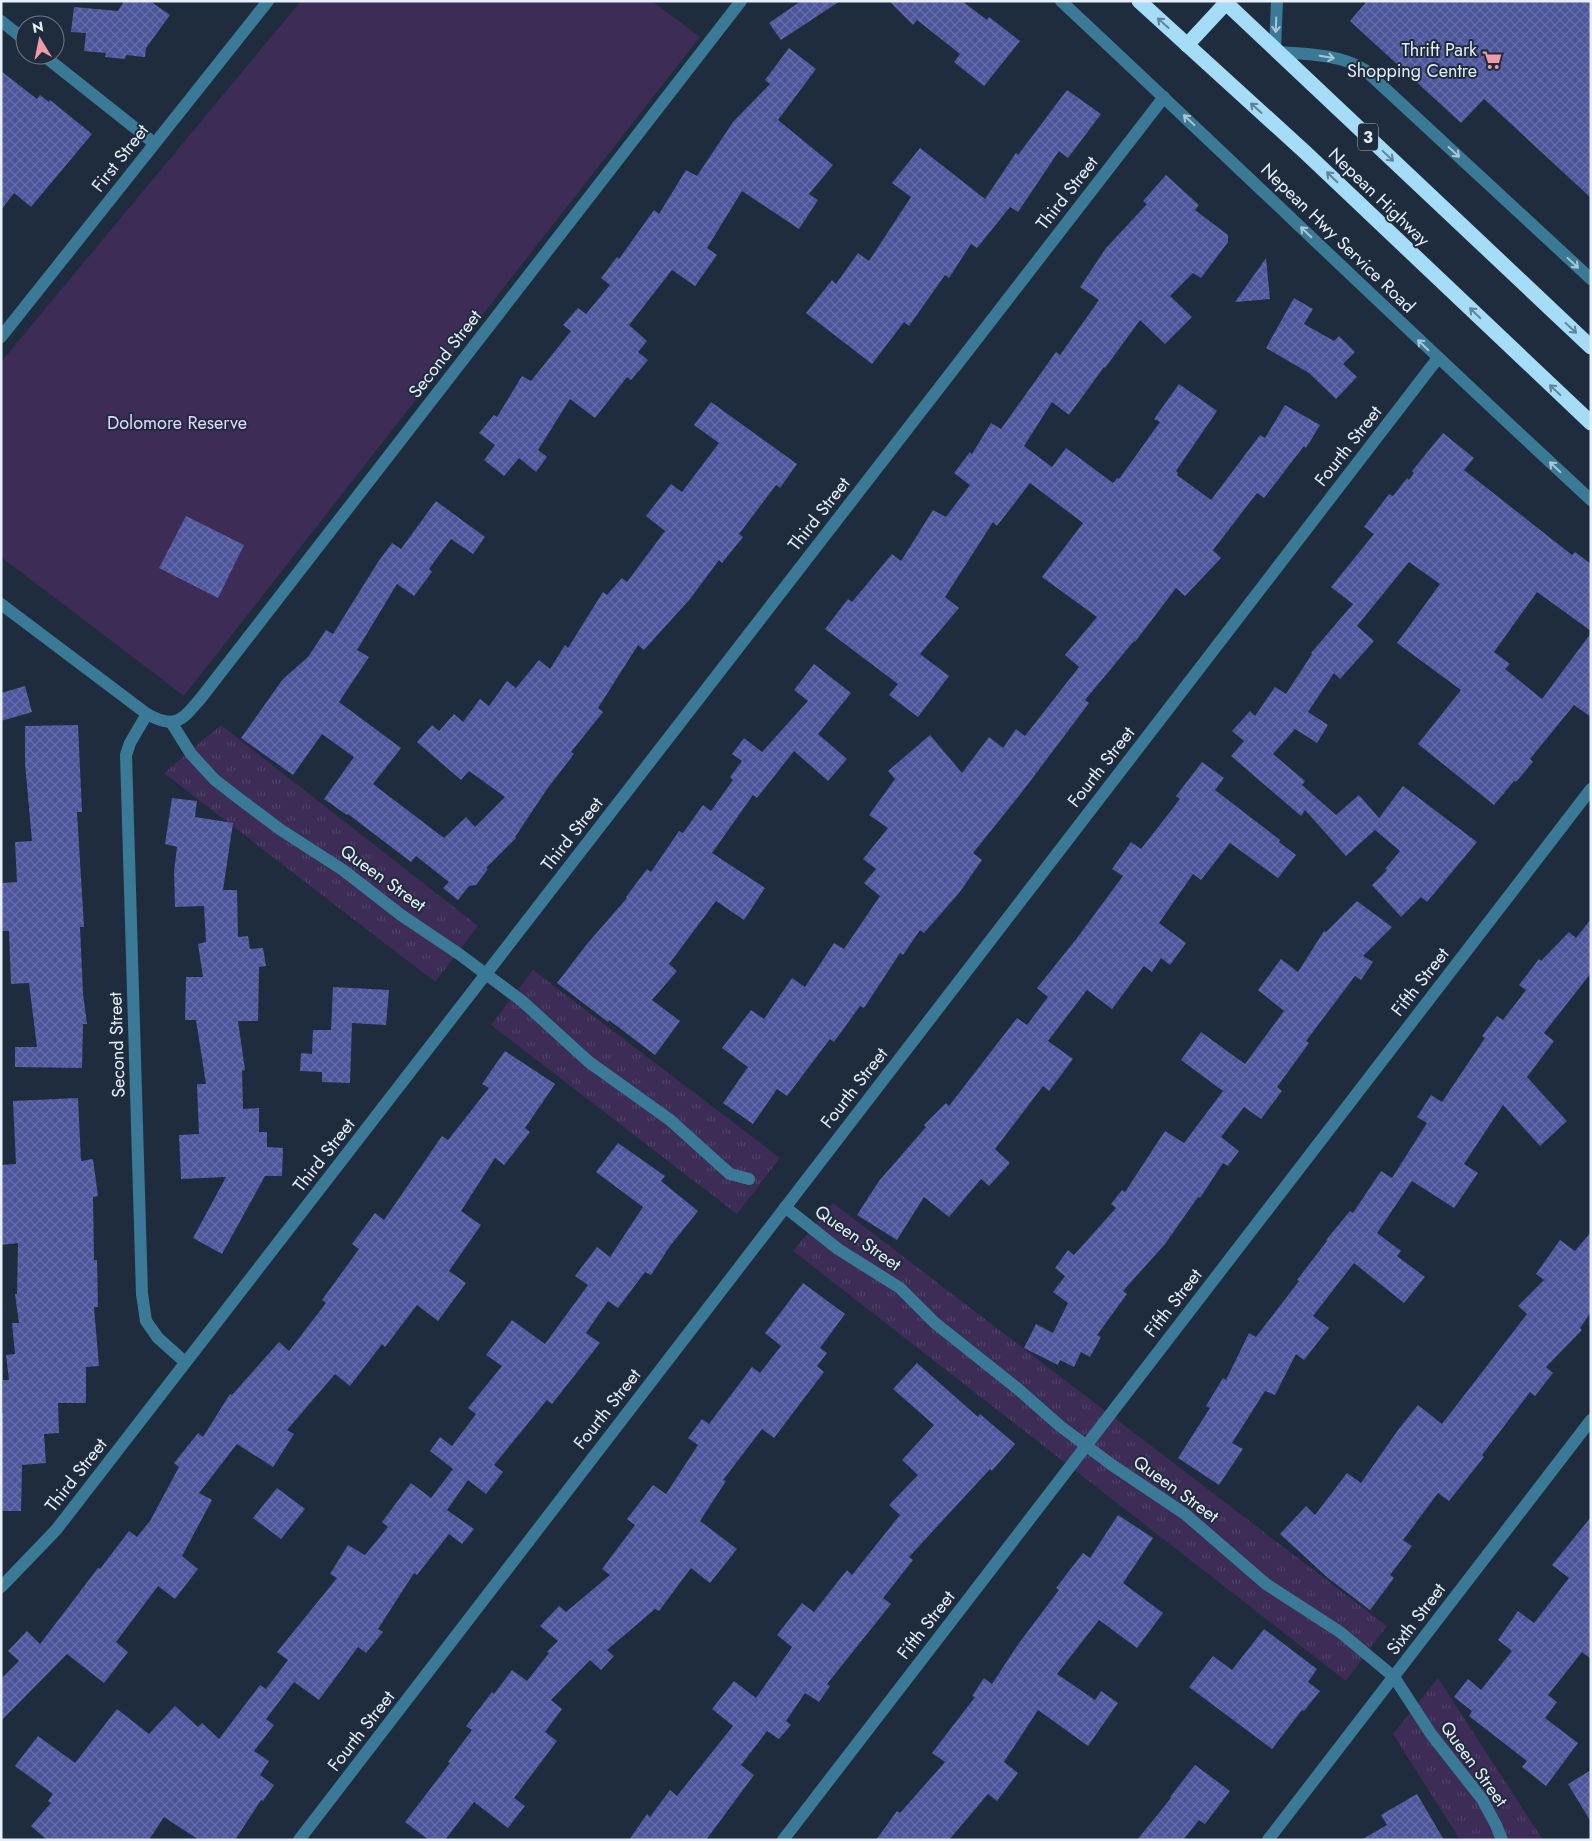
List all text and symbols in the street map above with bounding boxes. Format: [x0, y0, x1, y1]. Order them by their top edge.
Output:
north arrow [15, 15, 65, 65]
text: N [31, 16, 45, 38]
one-way arrow [1271, 16, 1281, 33]
one-way arrow [1156, 17, 1169, 29]
place label: Thrift Park Shopping Centre [1347, 37, 1477, 84]
supermarket icon: Thrift Park Shopping Centre [1481, 49, 1503, 71]
one-way arrow [1318, 52, 1334, 62]
one-way arrow [1250, 102, 1263, 114]
one-way arrow [1182, 114, 1195, 126]
street label: First Street [85, 118, 155, 197]
road number: 3 [1358, 124, 1378, 150]
street label: Nepean Highway [1322, 142, 1436, 252]
one-way arrow [1448, 146, 1461, 158]
street label: Third Street [1030, 150, 1105, 235]
one-way arrow [1382, 150, 1395, 162]
street label: Nepean Hwy Service Road [1255, 157, 1421, 319]
one-way arrow [1325, 171, 1338, 183]
one-way arrow [1300, 226, 1312, 238]
one-way arrow [1567, 257, 1580, 269]
street label: Second Street [402, 304, 488, 404]
one-way arrow [1468, 307, 1481, 319]
one-way arrow [1565, 322, 1578, 334]
one-way arrow [1417, 339, 1430, 351]
one-way arrow [1549, 384, 1562, 396]
street label: Fourth Street [1308, 400, 1388, 492]
park label: Dolomore Reserve [107, 410, 247, 436]
one-way arrow [1549, 461, 1561, 473]
street label: Third Street [782, 471, 857, 556]
street label: Fourth Street [1061, 721, 1141, 813]
street label: Third Street [535, 791, 610, 876]
street label: Queen Street [335, 838, 432, 918]
street label: Fifth Street [1385, 942, 1456, 1022]
street label: Second Street [102, 991, 132, 1098]
street label: Fourth Street [814, 1042, 894, 1134]
street label: Third Street [287, 1112, 362, 1197]
street label: Queen Street [810, 1199, 907, 1278]
street label: Fifth Street [1138, 1263, 1209, 1343]
street label: Fourth Street [567, 1363, 647, 1455]
street label: Third Street [39, 1432, 114, 1517]
street label: Queen Street [1128, 1449, 1225, 1529]
street label: Sixth Street [1380, 1577, 1452, 1660]
street label: Fifth Street [891, 1585, 962, 1665]
street label: Fourth Street [321, 1685, 401, 1777]
street label: Queen Street [1434, 1716, 1514, 1813]

